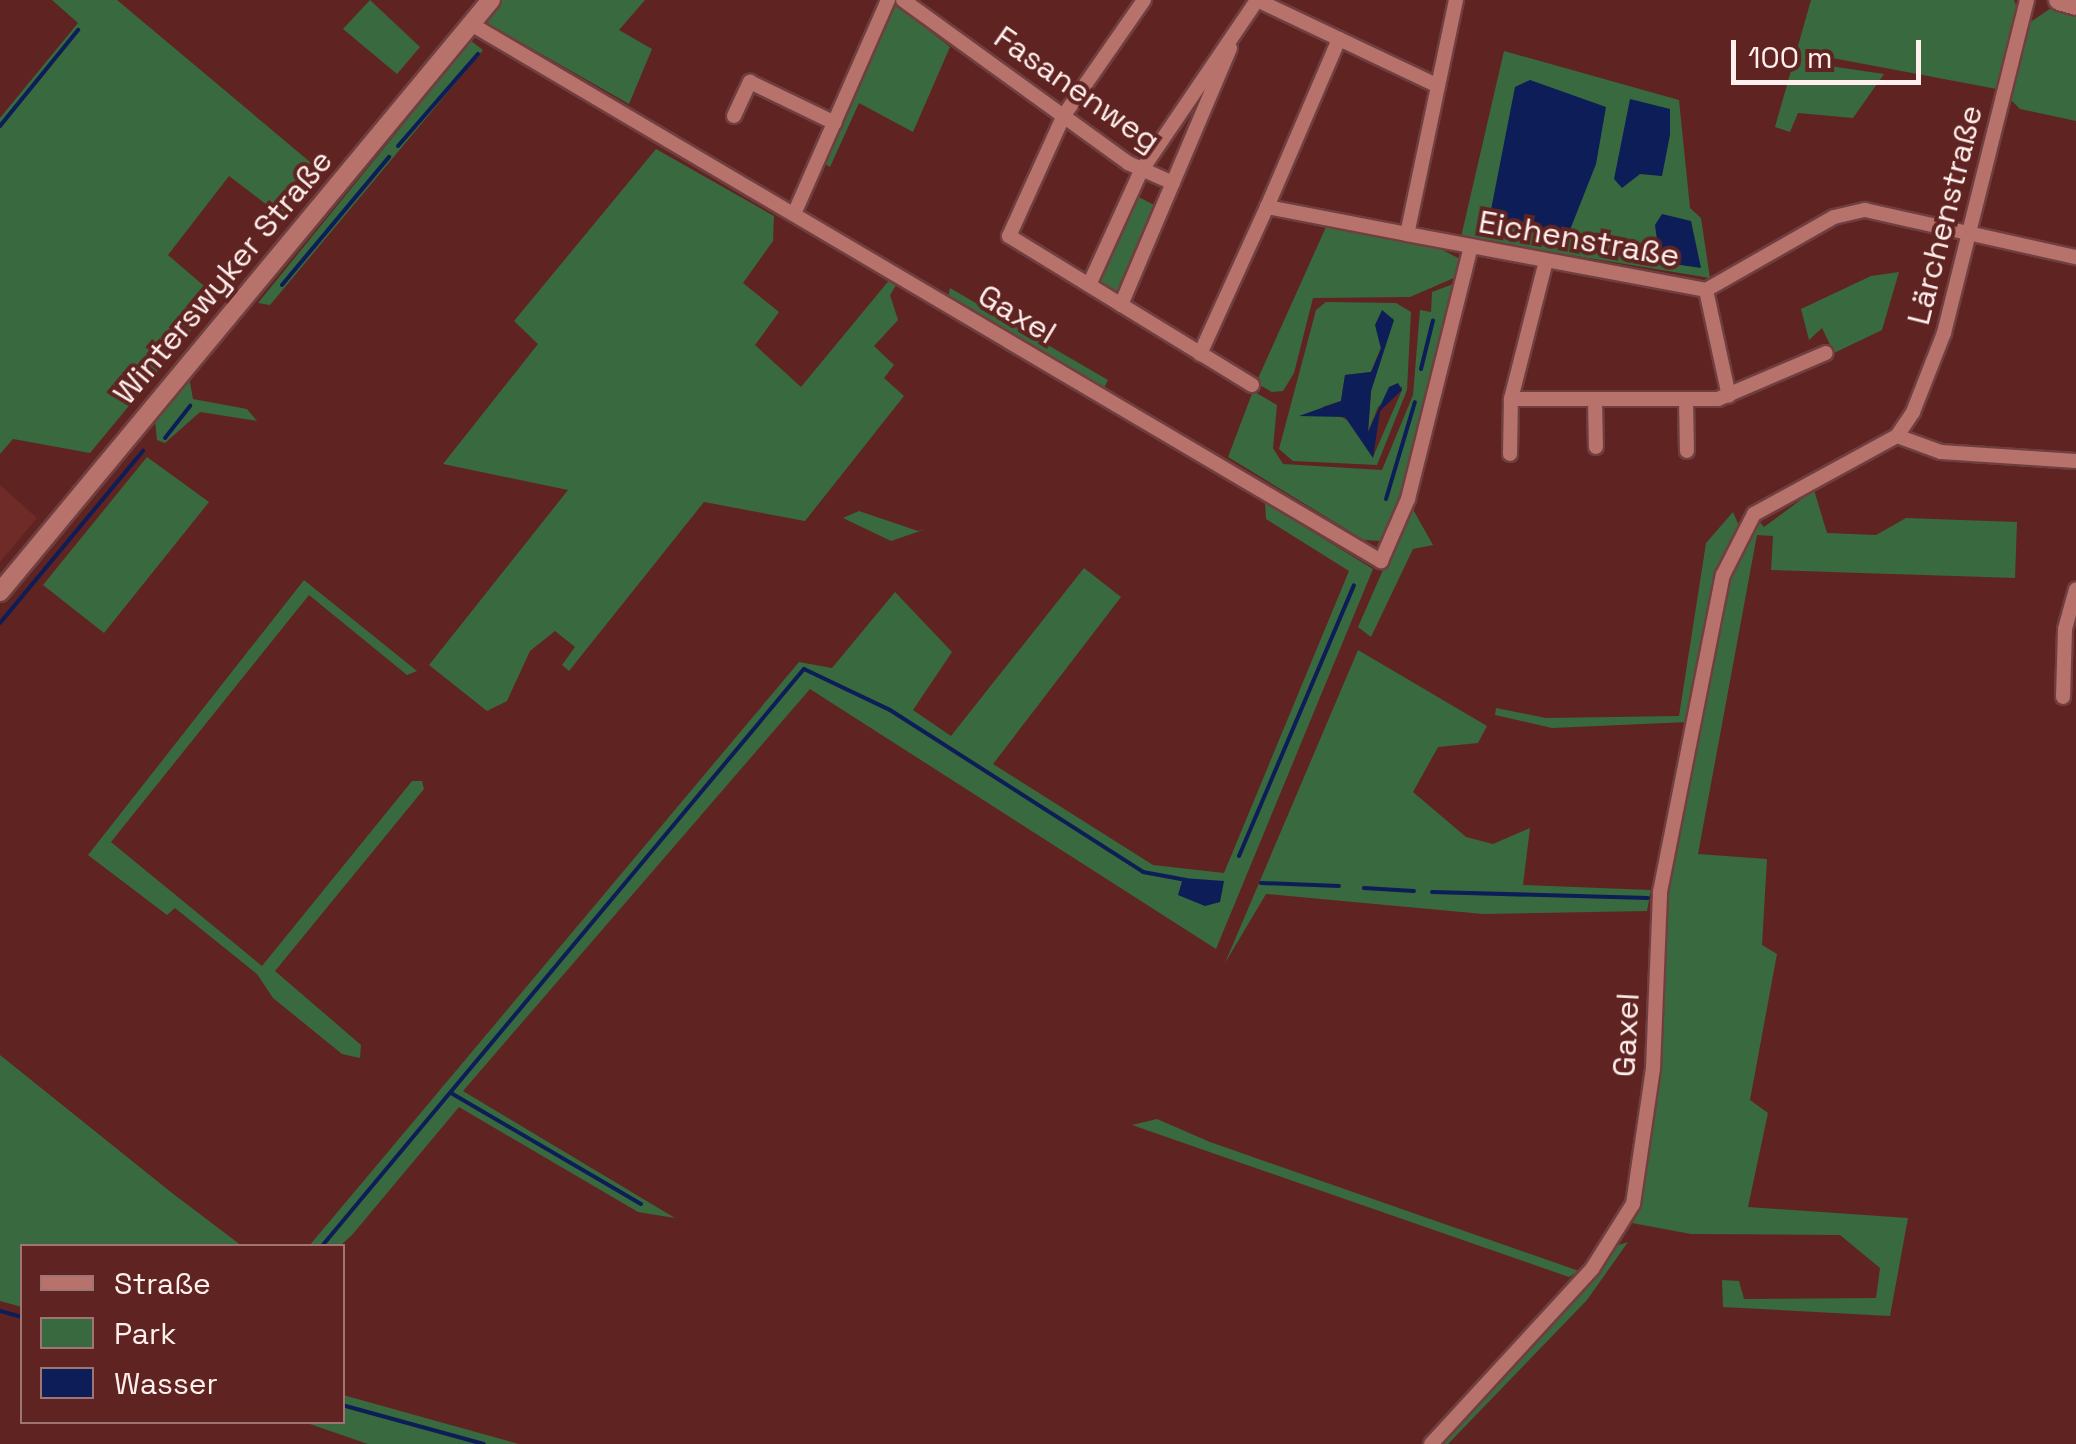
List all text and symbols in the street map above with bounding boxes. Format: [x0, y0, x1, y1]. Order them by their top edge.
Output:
street label: Fasanenweg [987, 18, 1167, 160]
scale bar [1736, 20, 1926, 82]
text: 100 m [1748, 38, 1833, 77]
street label: Lärchenstraße [1899, 101, 1991, 329]
street label: Winterswyker Straße [105, 142, 341, 412]
street label: Eichenstraße [1476, 202, 1682, 276]
street label: Gaxel [971, 276, 1063, 352]
street label: Gaxel [1605, 992, 1647, 1078]
legend [20, 1244, 345, 1424]
text: Straße [114, 1264, 211, 1303]
text: Park [114, 1314, 176, 1353]
text: Wasser [114, 1364, 218, 1403]

